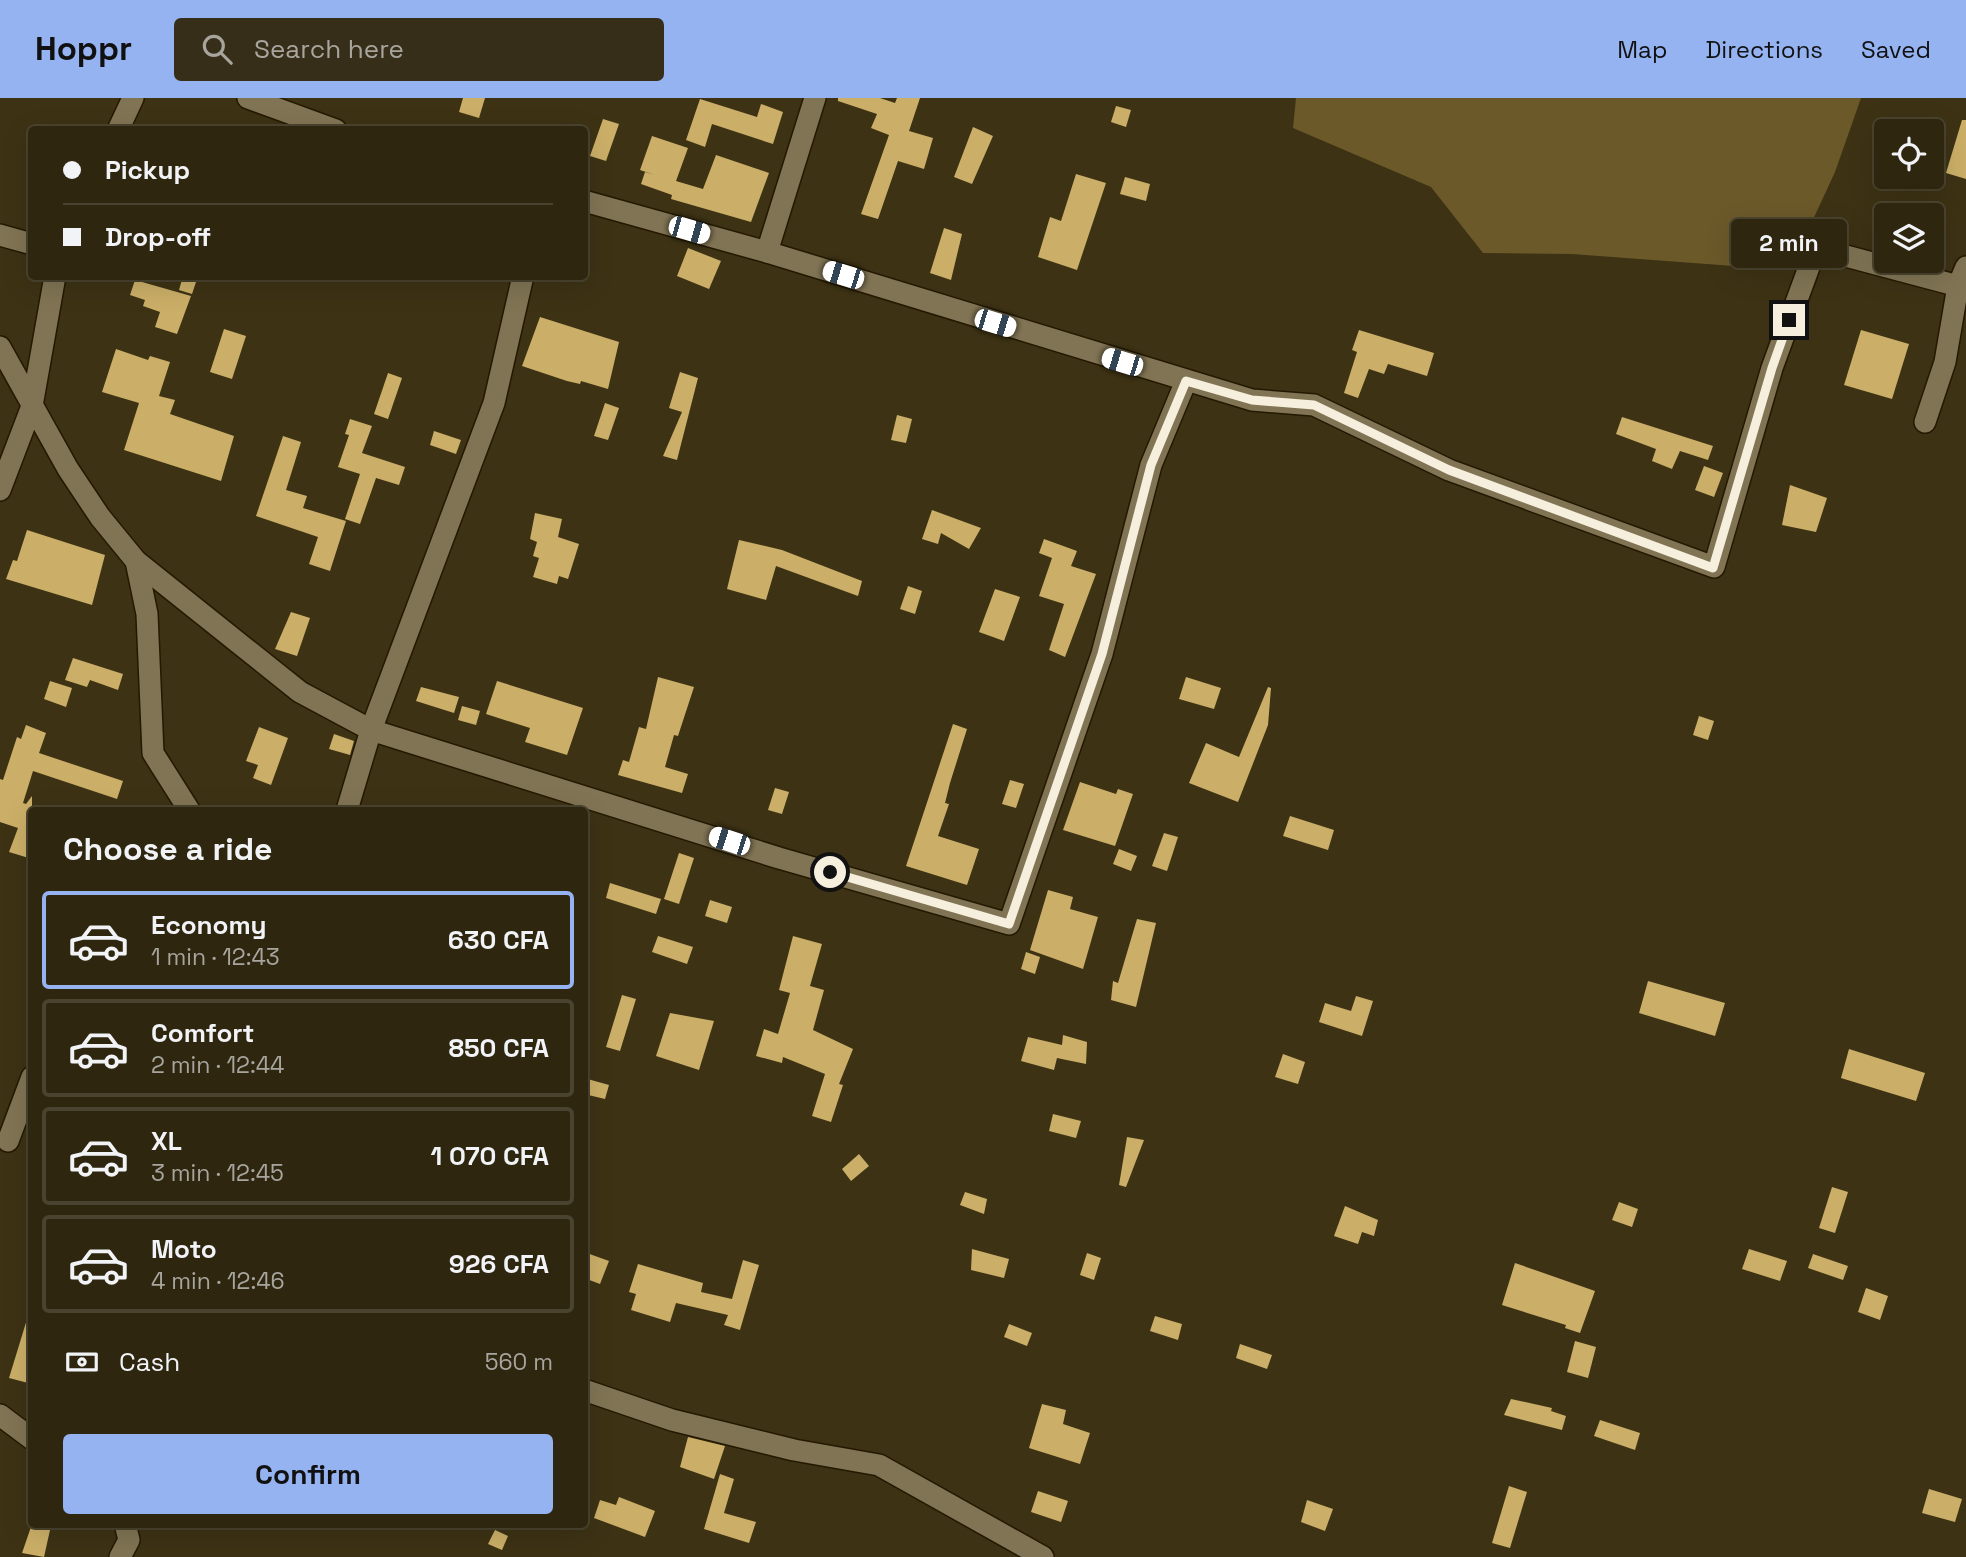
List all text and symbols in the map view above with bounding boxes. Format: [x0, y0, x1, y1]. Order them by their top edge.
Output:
search box [174, 18, 664, 81]
text: Hoppr [35, 28, 132, 70]
icon: search [198, 30, 236, 68]
text: Search here [254, 32, 404, 66]
text: Map [1617, 34, 1667, 65]
text: Directions [1705, 34, 1823, 65]
text: Saved [1861, 34, 1931, 65]
map controls [1874, 119, 1944, 273]
button: locate [1874, 119, 1944, 189]
text: Pickup [105, 153, 190, 187]
button: layers [1874, 203, 1944, 273]
car [666, 214, 713, 246]
callout: 2 min [1731, 218, 1847, 268]
text: Drop-off [105, 220, 211, 254]
text: 2 min [1759, 228, 1819, 258]
car [820, 259, 867, 291]
route end [1773, 304, 1805, 336]
car [972, 307, 1019, 339]
car [1099, 346, 1146, 378]
car [706, 825, 753, 857]
text: Choose a ride [63, 829, 273, 869]
route start [814, 856, 846, 888]
text: Economy [151, 908, 267, 942]
icon: car [67, 909, 130, 972]
text: 630 CFA [448, 923, 549, 957]
text: 1 min · 12:43 [151, 942, 280, 972]
text: Comfort [151, 1016, 254, 1050]
icon: car [67, 1017, 130, 1080]
text: 850 CFA [448, 1031, 549, 1065]
text: 2 min · 12:44 [151, 1050, 284, 1080]
text: XL [151, 1124, 182, 1158]
icon: car [67, 1125, 130, 1188]
text: 1 070 CFA [431, 1139, 549, 1173]
text: 3 min · 12:45 [151, 1158, 284, 1188]
text: Moto [151, 1232, 217, 1266]
icon: car [67, 1233, 130, 1296]
text: 926 CFA [449, 1247, 549, 1281]
text: 4 min · 12:46 [151, 1266, 285, 1296]
icon: cash [63, 1343, 101, 1381]
text: Cash [119, 1345, 180, 1379]
text: 560 m [485, 1347, 553, 1377]
button: Confirm [63, 1434, 553, 1514]

